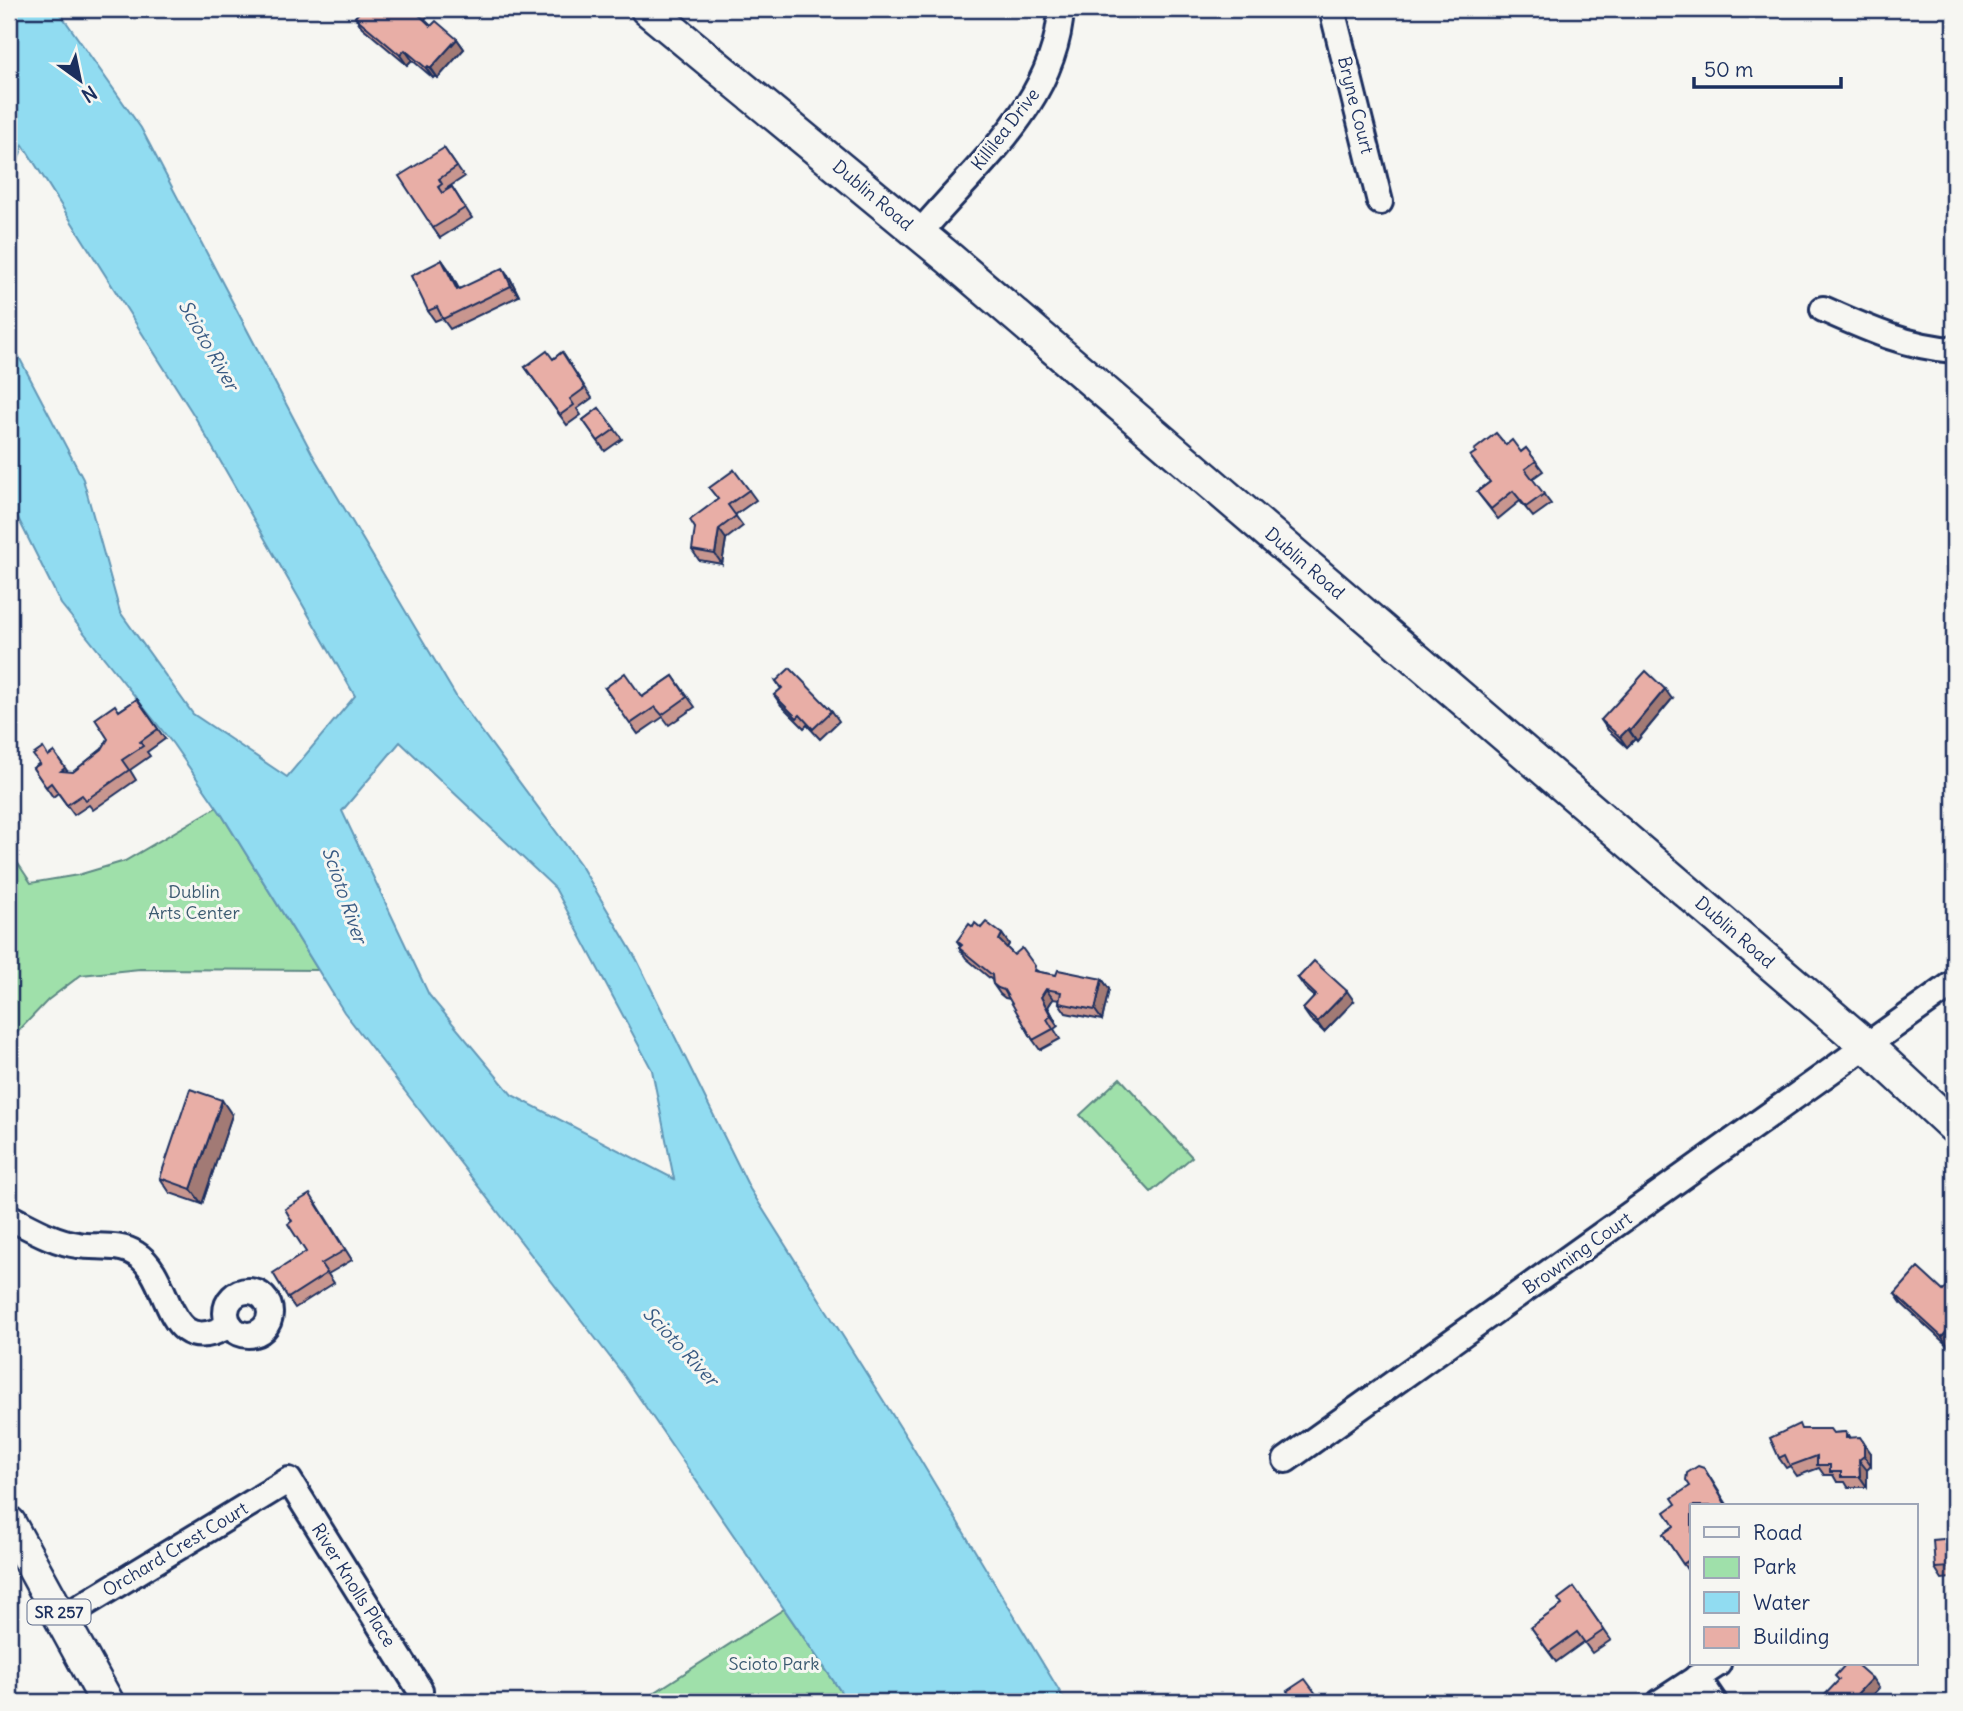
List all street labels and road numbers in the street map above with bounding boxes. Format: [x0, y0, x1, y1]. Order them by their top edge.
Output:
street label: Bryne Court [1333, 54, 1379, 156]
street label: Killilea Drive [966, 83, 1044, 175]
street label: Dublin Road [828, 155, 918, 236]
street label: Dublin Road [1260, 522, 1350, 604]
street label: Dublin Road [1690, 891, 1780, 973]
street label: Browning Court [1518, 1207, 1636, 1299]
street label: Orchard Crest Court [98, 1497, 252, 1601]
street label: River Knolls Place [307, 1519, 401, 1651]
road number: SR 257 [28, 1600, 90, 1624]

